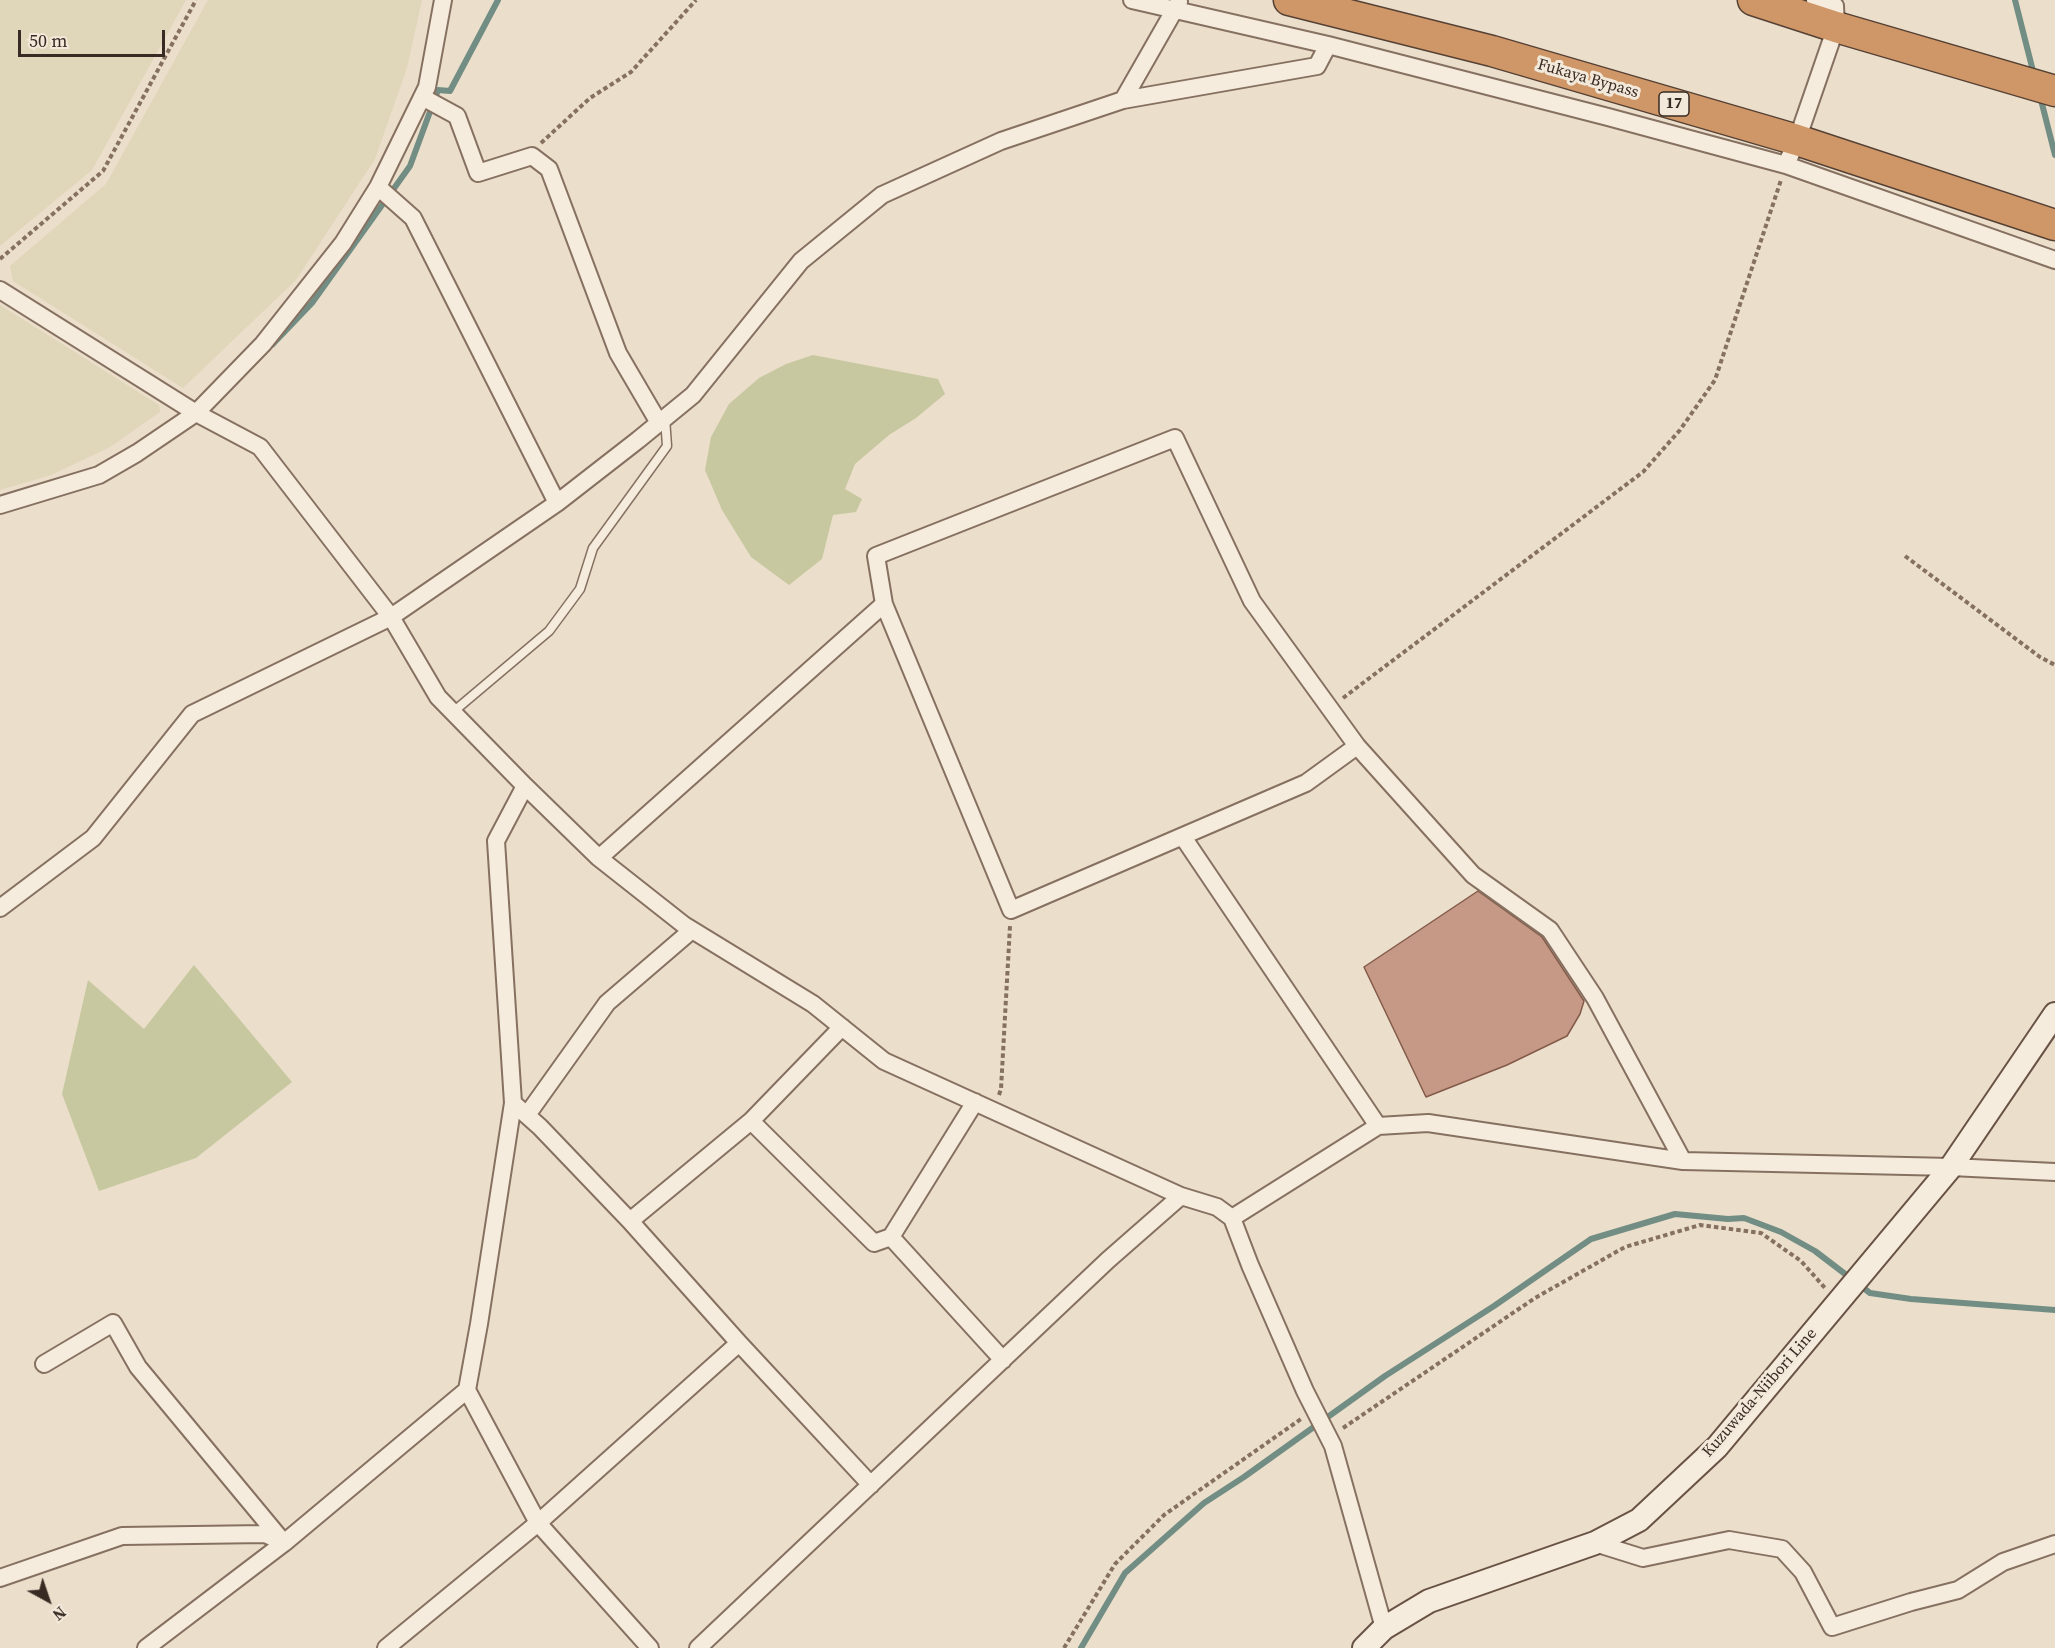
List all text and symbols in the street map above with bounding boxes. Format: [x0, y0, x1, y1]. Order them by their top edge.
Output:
scale bar [21, 18, 168, 56]
text: 50 m [29, 28, 67, 53]
street label: Fukaya Bypass [1535, 55, 1641, 103]
road number: 17 [1659, 92, 1689, 116]
street label: Kuzuwada-Niibori Line [1699, 1325, 1821, 1461]
north arrow [18, 1570, 78, 1630]
text: N [48, 1602, 71, 1626]

